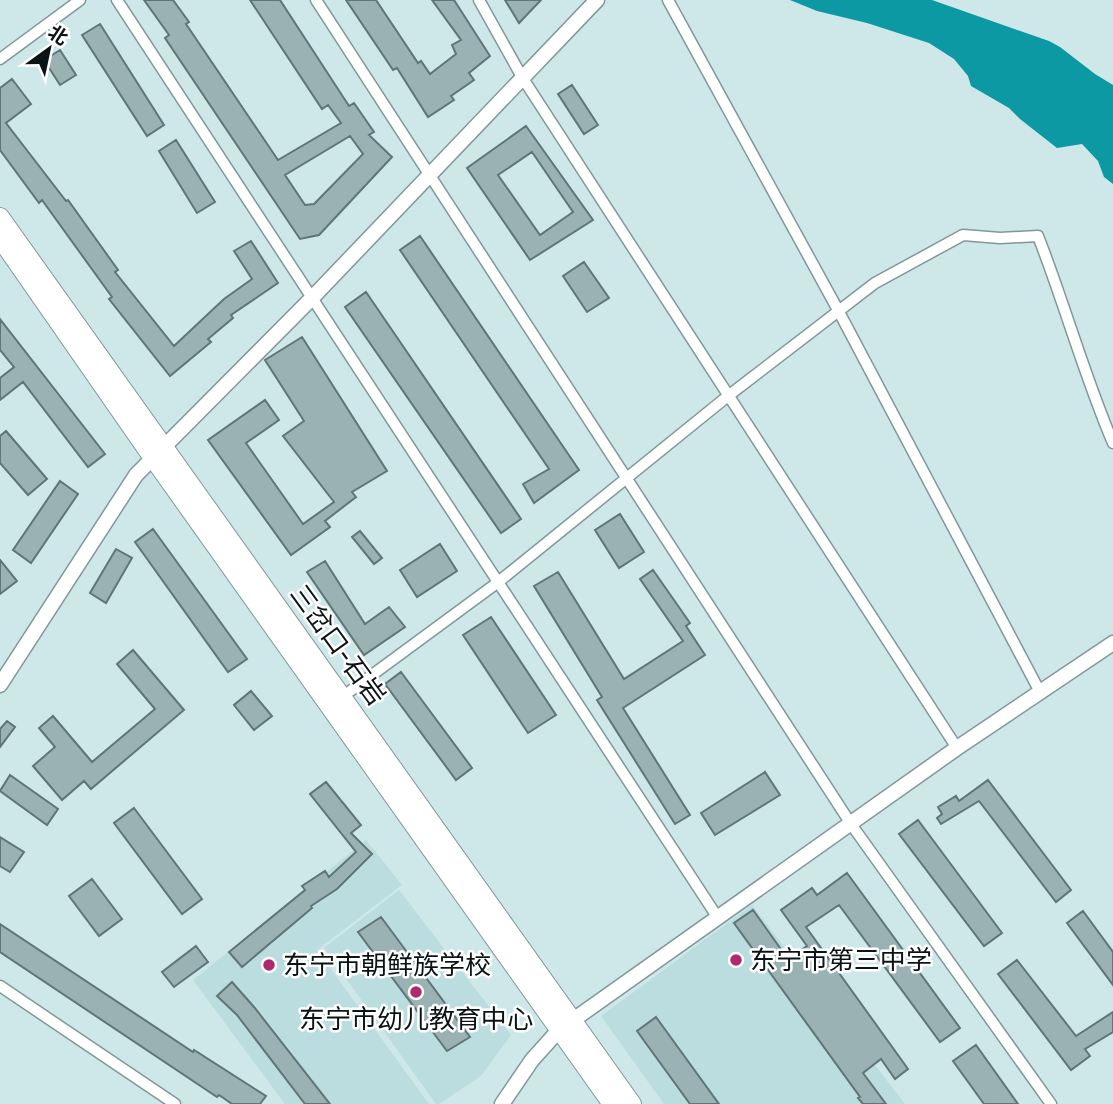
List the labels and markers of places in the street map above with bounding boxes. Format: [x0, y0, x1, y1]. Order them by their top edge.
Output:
place label: 东宁市第三中学 [750, 944, 932, 976]
place label: 东宁市朝鲜族学校 [283, 949, 491, 981]
marker: 东宁市第三中学 [728, 952, 744, 968]
marker: 东宁市朝鲜族学校 [261, 957, 277, 973]
marker: 东宁市幼儿教育中心 [408, 984, 424, 1000]
place label: 东宁市幼儿教育中心 [299, 1003, 533, 1035]

